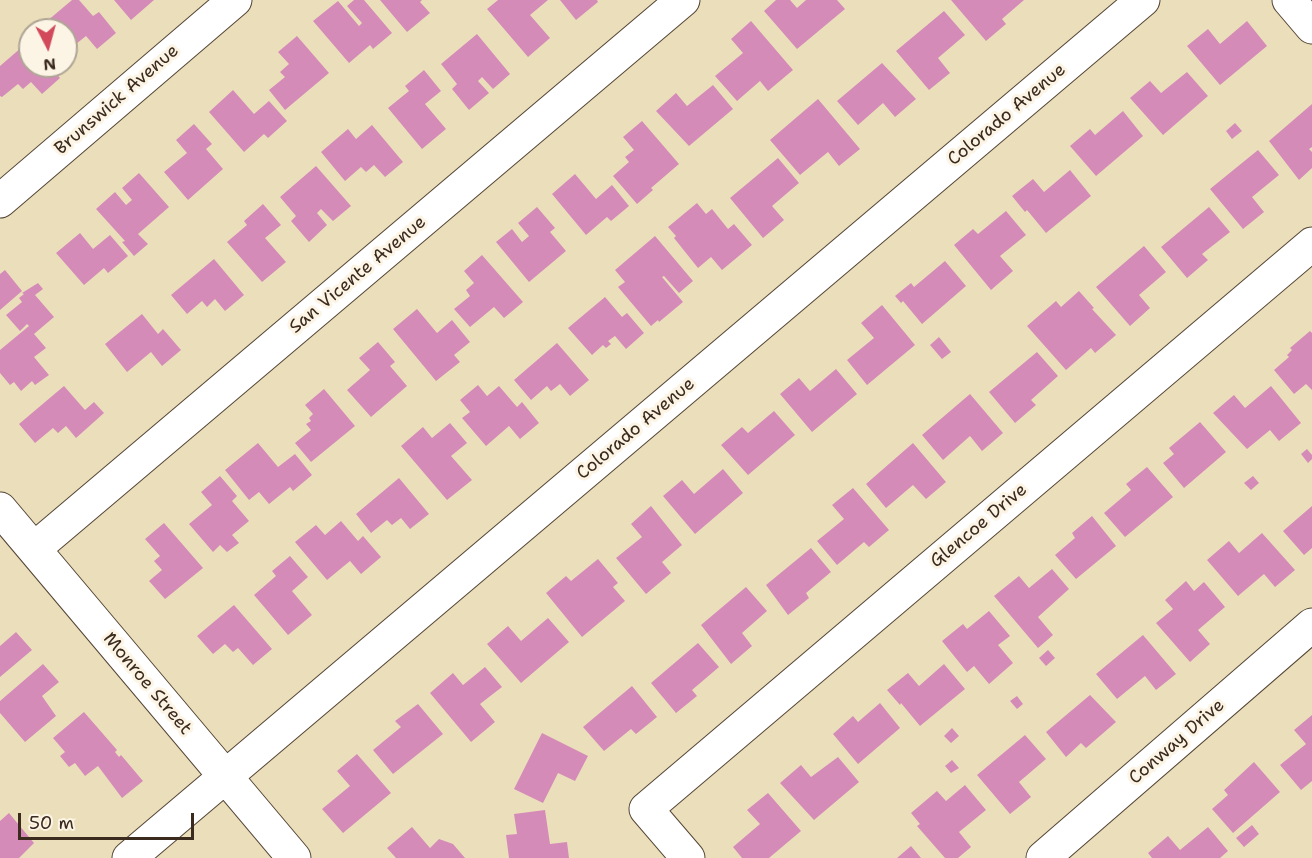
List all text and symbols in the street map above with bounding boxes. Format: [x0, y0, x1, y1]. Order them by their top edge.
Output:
north arrow [18, 18, 78, 78]
street label: Brunswick Avenue [51, 40, 183, 160]
text: N [42, 53, 57, 76]
street label: Colorado Avenue [944, 59, 1070, 171]
street label: San Vicente Avenue [285, 211, 431, 339]
street label: Colorado Avenue [573, 373, 699, 485]
street label: Glencoe Drive [926, 479, 1032, 573]
street label: Monroe Street [98, 629, 196, 739]
street label: Conway Drive [1125, 695, 1229, 789]
scale bar [21, 801, 196, 839]
text: 50 m [29, 811, 74, 835]

